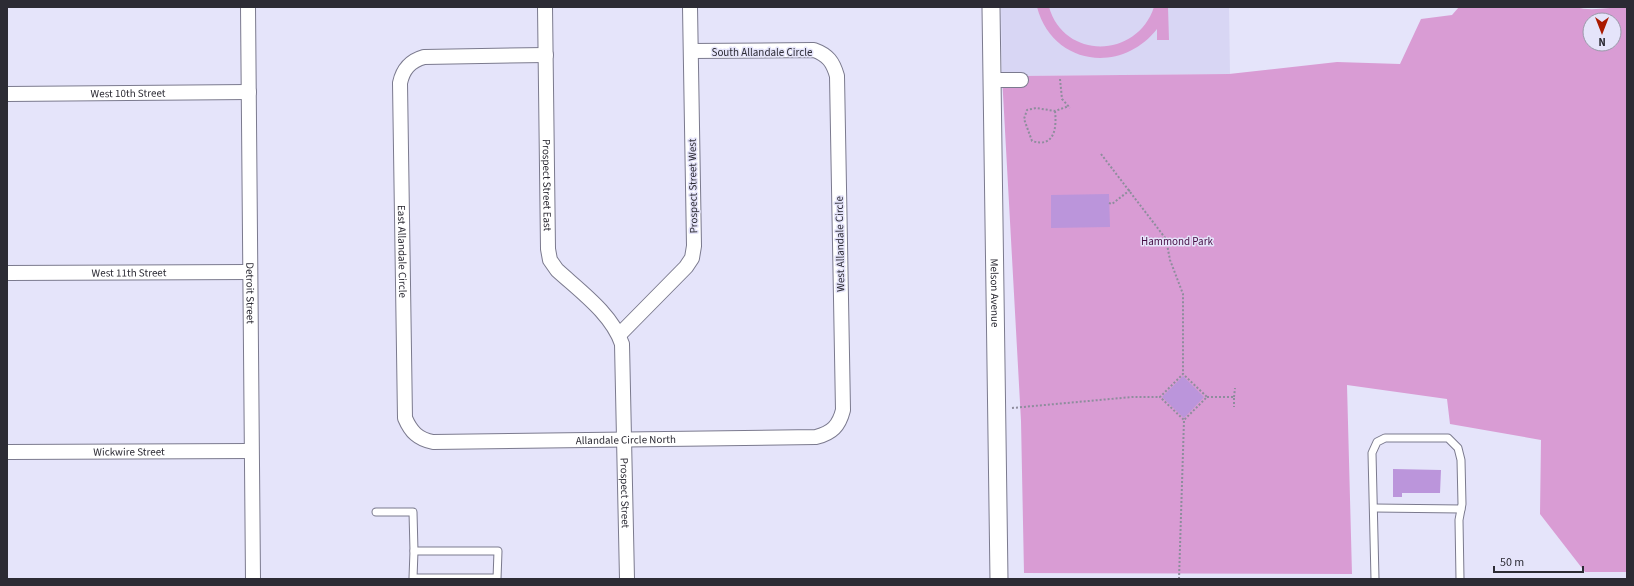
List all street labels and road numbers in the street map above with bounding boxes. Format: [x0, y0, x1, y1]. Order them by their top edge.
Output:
street label: South Allandale Circle [712, 45, 813, 60]
street label: West 10th Street [90, 85, 166, 101]
street label: Prospect Street West [685, 138, 701, 234]
street label: Prospect Street East [539, 139, 555, 231]
street label: West Allandale Circle [832, 196, 848, 292]
street label: East Allandale Circle [394, 205, 411, 299]
street label: Melson Avenue [987, 258, 1003, 328]
street label: Detroit Street [243, 262, 258, 324]
street label: West 11th Street [92, 265, 167, 280]
street label: Allandale Circle North [576, 431, 676, 448]
street label: Wickwire Street [93, 444, 165, 459]
street label: Prospect Street [617, 458, 633, 529]

